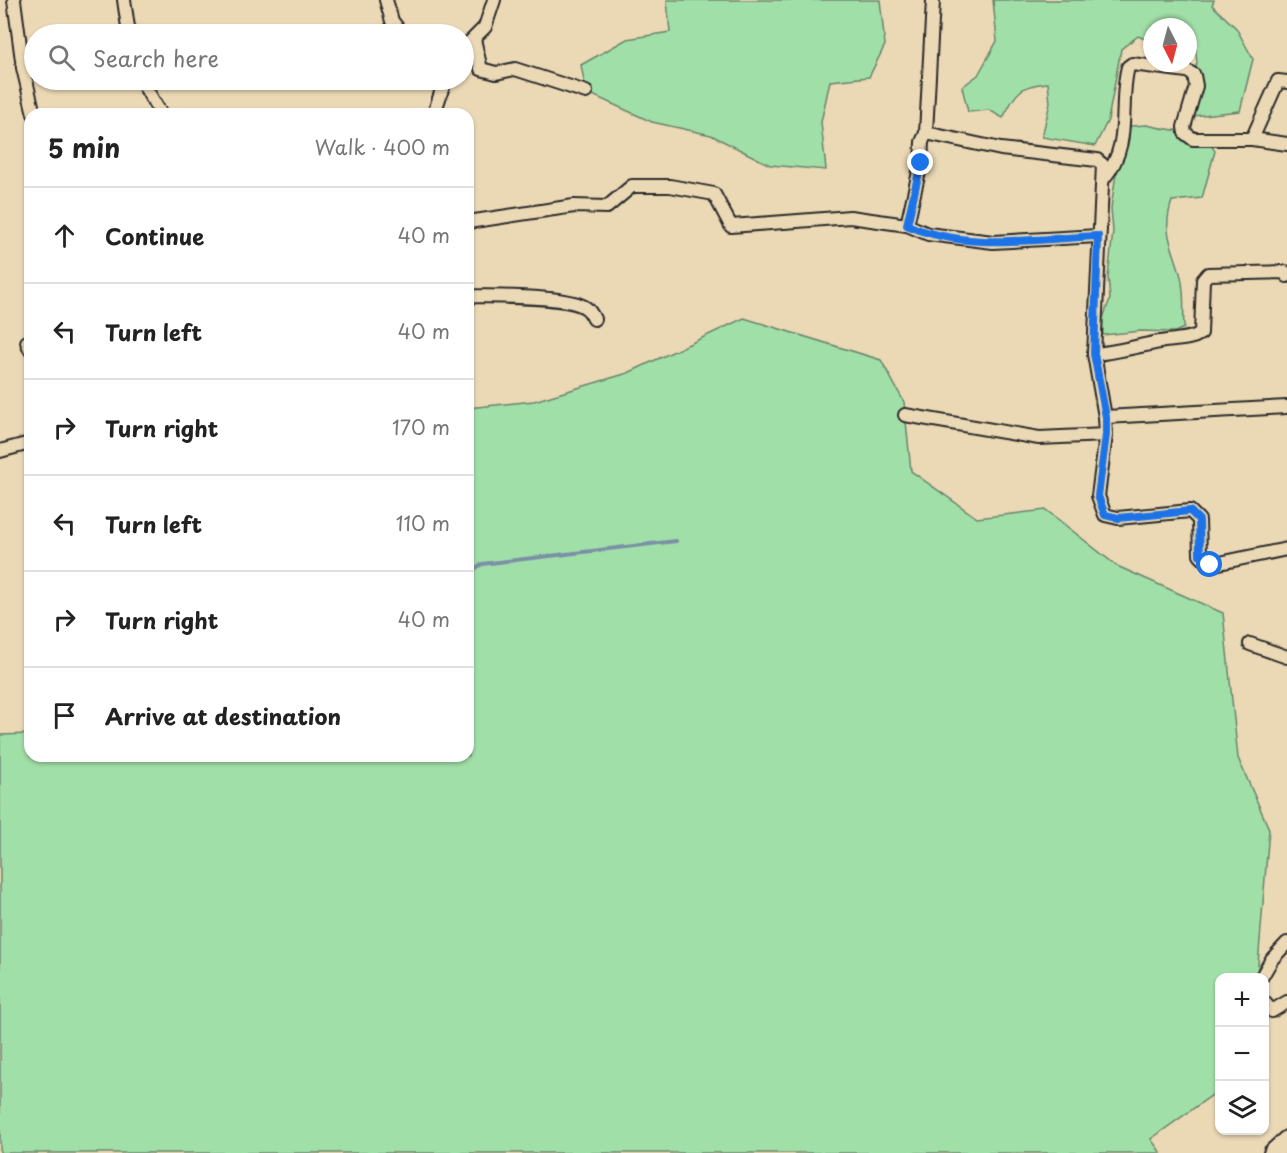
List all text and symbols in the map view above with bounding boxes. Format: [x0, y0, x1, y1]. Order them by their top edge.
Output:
north arrow [1143, 18, 1197, 72]
search box [24, 24, 474, 90]
icon: search [45, 41, 78, 74]
text: Search here [93, 41, 219, 74]
text: 5 min [48, 128, 120, 167]
text: Walk · 400 m [315, 132, 450, 162]
route end [907, 149, 933, 175]
icon: ahead [48, 219, 81, 252]
text: Continue [105, 219, 204, 252]
text: 40 m [398, 220, 450, 250]
icon: left [48, 315, 81, 348]
text: Turn left [105, 315, 202, 348]
text: 40 m [398, 316, 450, 346]
icon: right [48, 411, 81, 444]
text: Turn right [105, 411, 218, 444]
text: 170 m [392, 412, 450, 442]
icon: left [48, 507, 81, 540]
text: Turn left [105, 507, 202, 540]
text: 110 m [396, 508, 450, 538]
route start [1196, 551, 1222, 577]
icon: right [48, 603, 81, 636]
text: Turn right [105, 603, 218, 636]
text: 40 m [398, 604, 450, 634]
icon: arrive [48, 699, 81, 732]
text: Arrive at destination [105, 699, 341, 732]
map controls [1215, 973, 1269, 1135]
button: + [1215, 973, 1269, 1027]
button: − [1215, 1027, 1269, 1081]
button: layers [1215, 1081, 1269, 1135]

